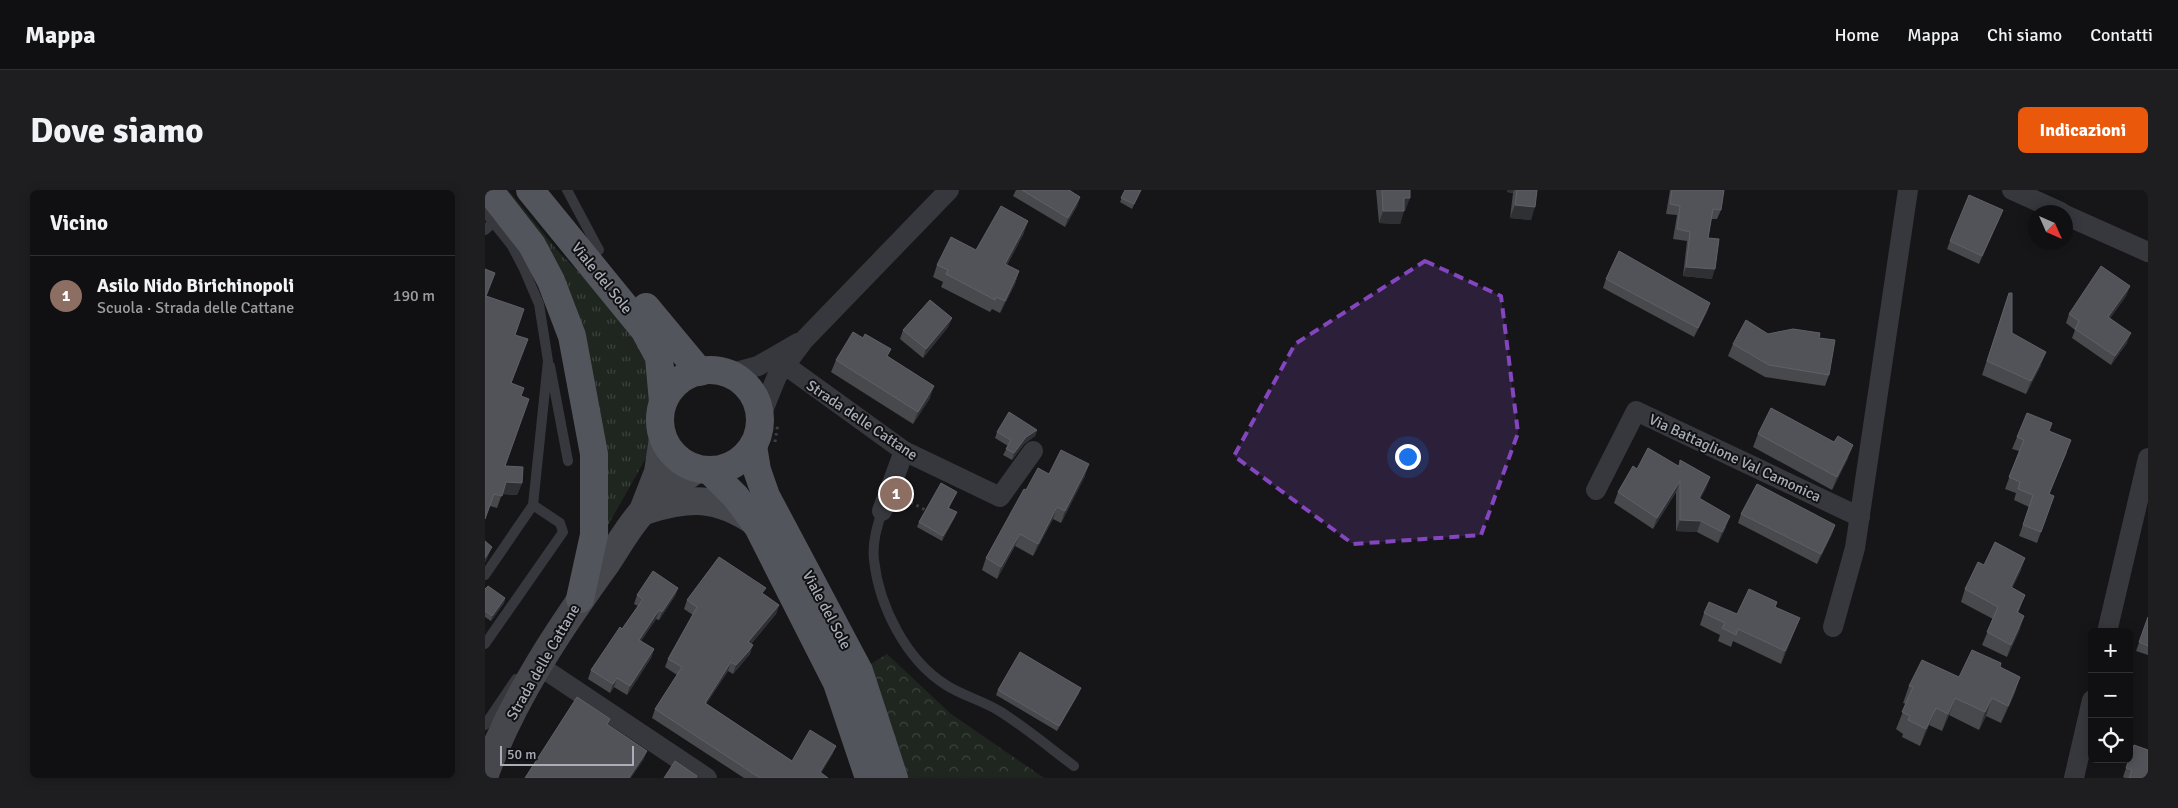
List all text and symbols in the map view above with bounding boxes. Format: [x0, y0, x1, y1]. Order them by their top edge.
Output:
text: Mappa [25, 20, 95, 50]
text: Home [1834, 24, 1879, 46]
text: Mappa [1907, 24, 1959, 46]
text: Chi siamo [1987, 24, 2062, 46]
text: Contatti [2090, 24, 2153, 46]
button: Indicazioni [2018, 107, 2148, 153]
text: Dove siamo [30, 109, 204, 152]
north arrow [2028, 205, 2073, 250]
text: Vicino [50, 210, 108, 236]
street label: Viale del Sole [568, 239, 636, 317]
text: Asilo Nido Birichinopoli [97, 274, 294, 298]
text: 1 [62, 286, 70, 306]
text: 190 m [393, 286, 435, 306]
text: Scuola · Strada delle Cattane [97, 298, 294, 318]
street label: Strada delle Cattane [803, 376, 921, 464]
street label: Via Battaglione Val Camonica [1646, 410, 1824, 506]
your location [1395, 444, 1421, 470]
pin: 1 [880, 475, 912, 513]
street label: Viale del Sole [799, 568, 855, 652]
street label: Strada delle Cattane [503, 601, 583, 723]
map controls [2088, 628, 2133, 763]
button: + [2088, 628, 2133, 673]
button: − [2088, 673, 2133, 718]
button: locate [2088, 718, 2133, 763]
scale bar [500, 743, 634, 766]
text: 50 m [507, 746, 536, 763]

